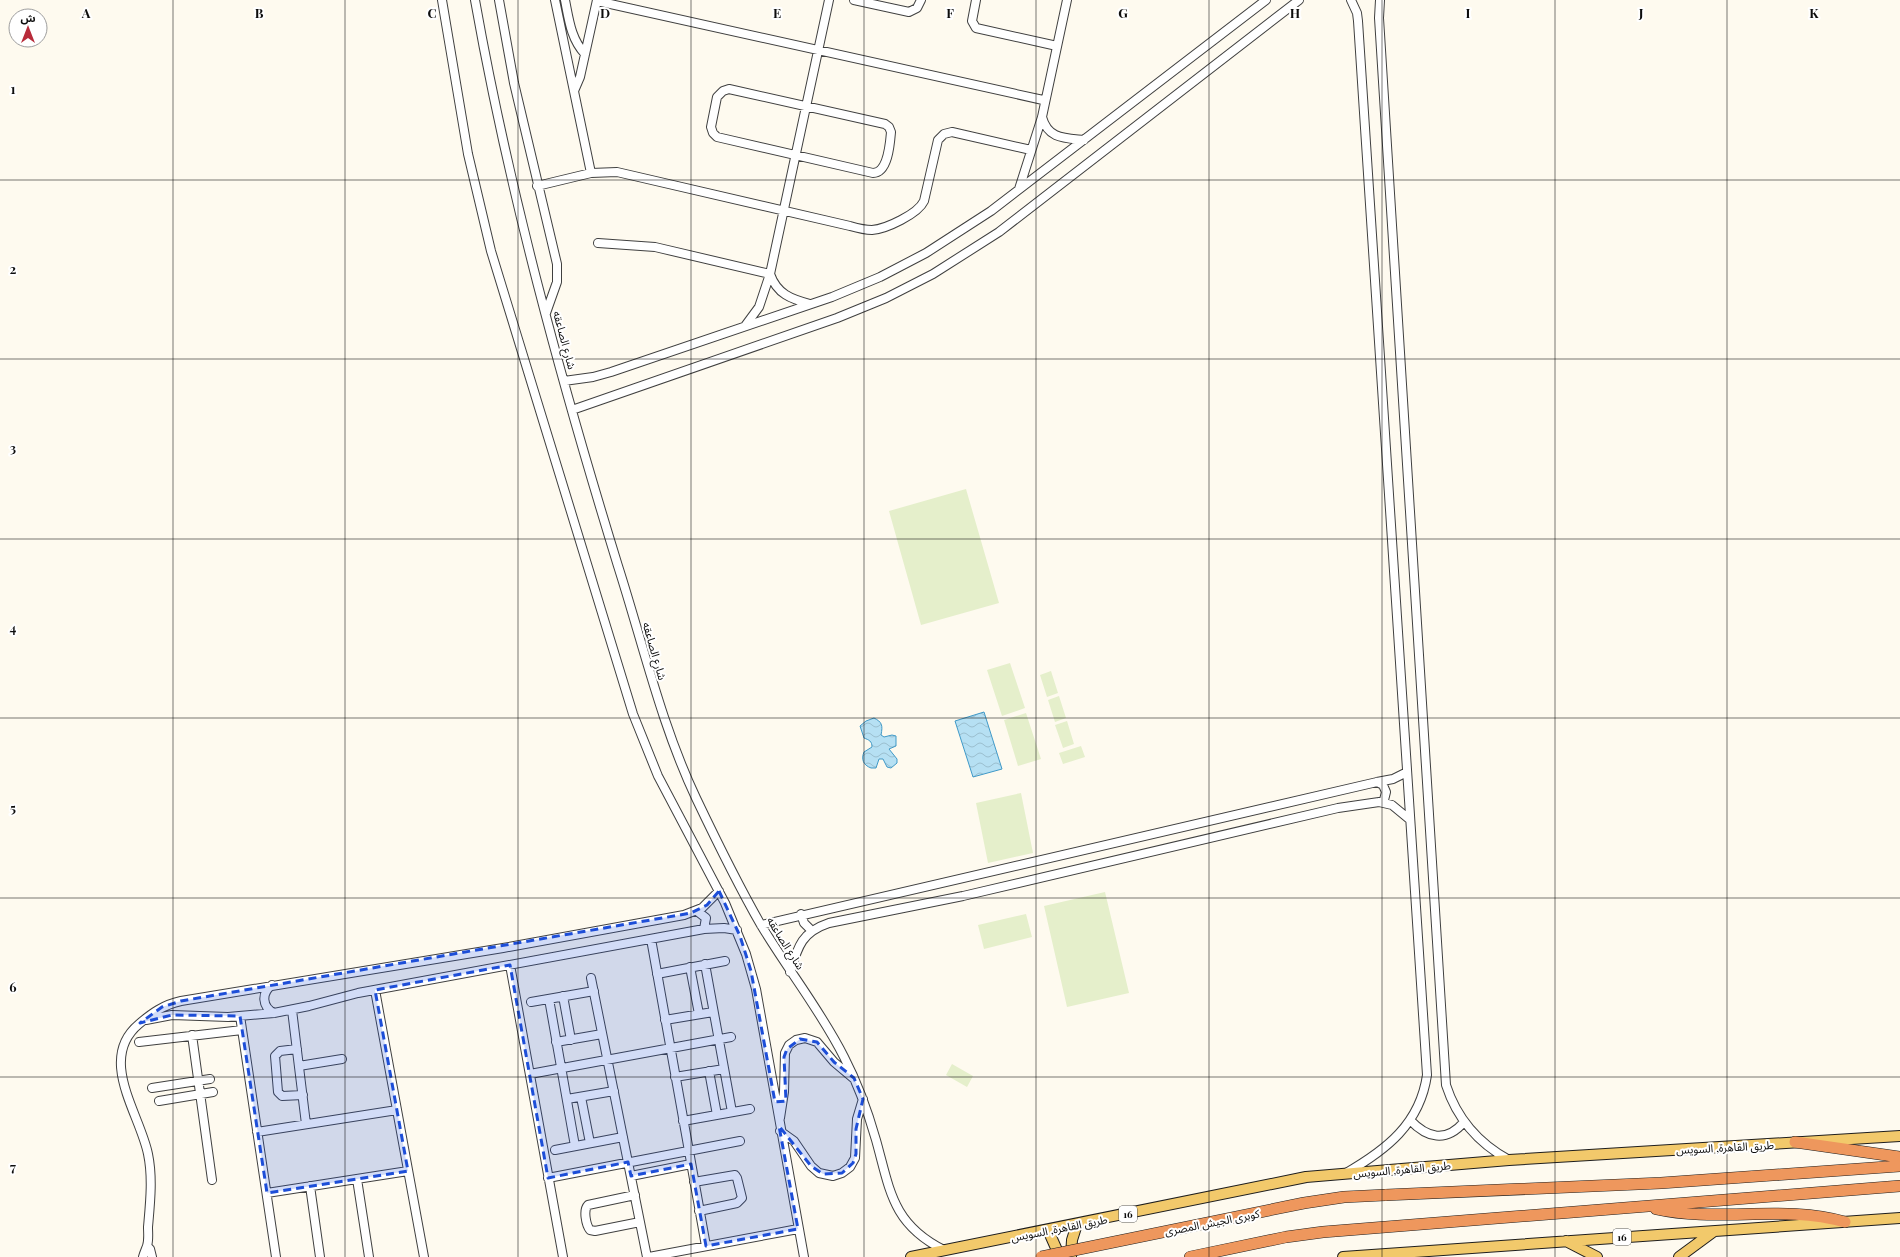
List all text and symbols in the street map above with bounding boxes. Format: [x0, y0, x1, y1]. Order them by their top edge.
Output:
text: A [81, 4, 91, 21]
text: B [255, 4, 264, 21]
text: C [427, 4, 437, 21]
text: D [600, 4, 610, 21]
text: E [773, 4, 781, 21]
text: F [946, 4, 954, 21]
text: G [1118, 4, 1128, 21]
text: H [1290, 4, 1300, 21]
text: I [1466, 4, 1471, 21]
text: J [1638, 4, 1644, 21]
text: K [1809, 4, 1819, 21]
north arrow [8, 8, 48, 48]
text: ش [20, 10, 36, 25]
text: 1 [11, 80, 16, 97]
text: 2 [10, 260, 17, 277]
street label: شارع الصاعقه [549, 309, 580, 371]
text: 3 [10, 439, 16, 456]
text: 4 [10, 619, 17, 636]
street label: شارع الصاعقه [639, 620, 671, 682]
text: 5 [10, 799, 16, 816]
street label: شارع الصاعقه [763, 914, 808, 973]
text: 6 [9, 978, 17, 995]
street label: طريق القاهرة, السويس [1676, 1137, 1774, 1157]
street label: طريق القاهرة, السويس [1352, 1157, 1452, 1181]
text: 7 [10, 1158, 16, 1175]
street label: كوبرى الجيش المصرى [1163, 1205, 1261, 1239]
road number: 16 [1119, 1206, 1137, 1222]
street label: طريق القاهرة, السويس [1009, 1211, 1109, 1245]
road number: 16 [1613, 1229, 1631, 1245]

